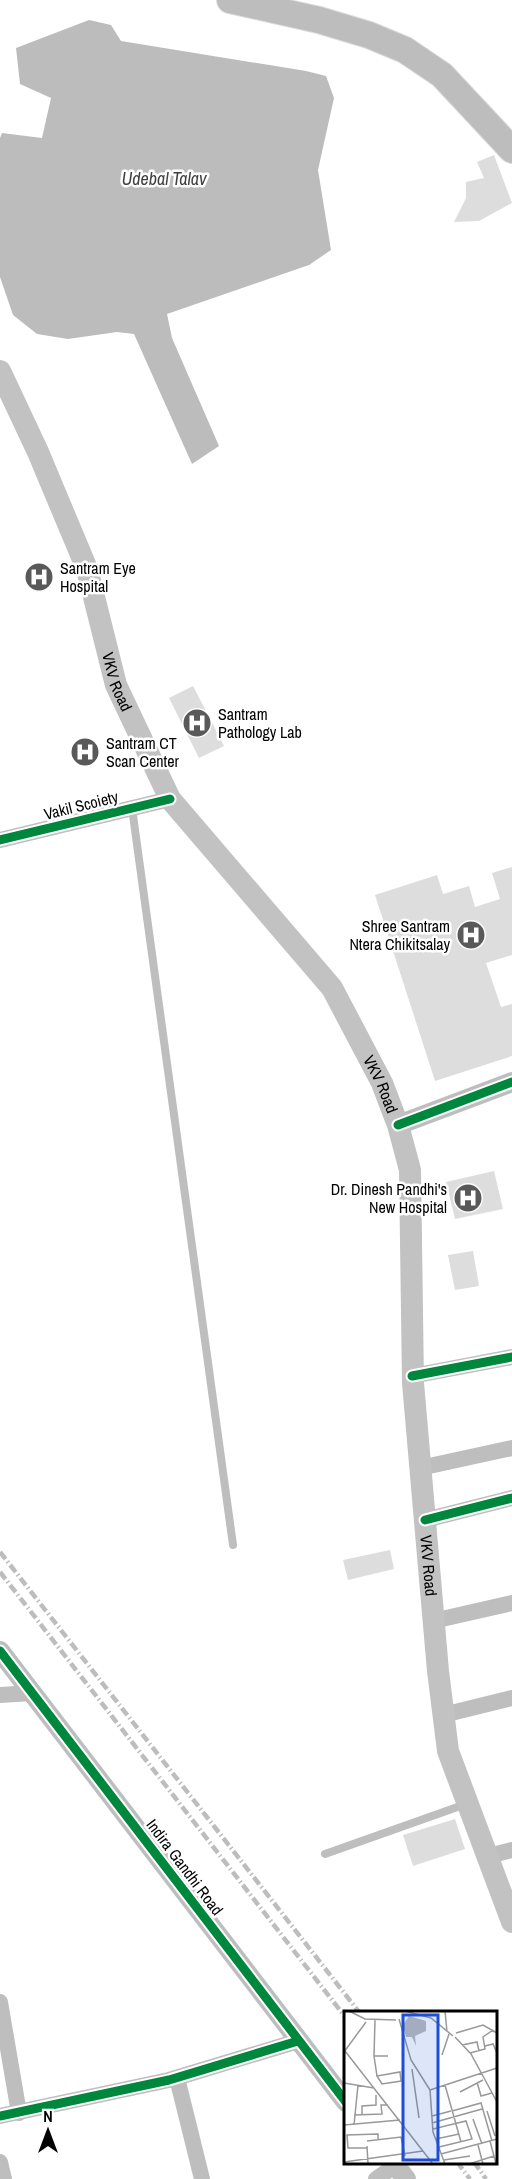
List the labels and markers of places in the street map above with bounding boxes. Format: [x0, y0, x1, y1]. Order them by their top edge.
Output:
place label: Santram Eye Hospital [60, 557, 136, 597]
hospital icon: Santram Eye Hospital [23, 561, 55, 593]
place label: Santram Pathology Lab [218, 703, 302, 743]
hospital icon: Santram Pathology Lab [181, 707, 213, 739]
place label: Santram CT Scan Center [106, 732, 180, 772]
hospital icon: Santram CT Scan Center [69, 736, 101, 768]
place label: Shree Santram Ntera Chikitsalay [349, 915, 450, 955]
hospital icon: Shree Santram Ntera Chikitsalay [455, 919, 487, 951]
place label: Dr. Dinesh Pandhi's New Hospital [331, 1178, 447, 1218]
hospital icon: Dr. Dinesh Pandhi's New Hospital [452, 1182, 484, 1214]

